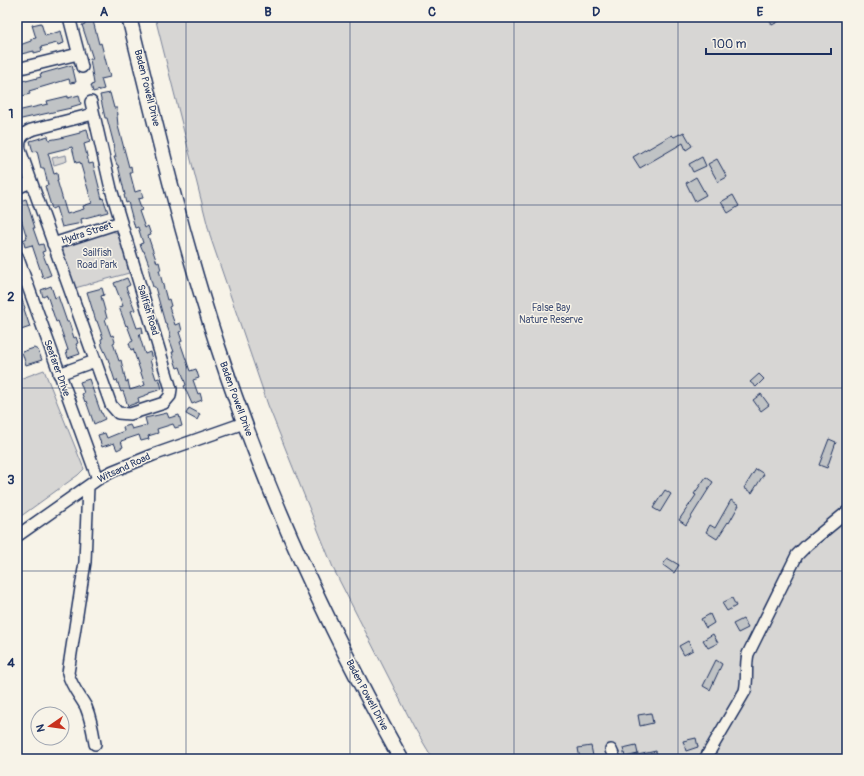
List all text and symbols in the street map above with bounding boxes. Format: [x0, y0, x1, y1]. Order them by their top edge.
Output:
text: A [100, 4, 109, 20]
text: B [264, 4, 272, 20]
text: C [428, 4, 436, 20]
text: D [592, 4, 600, 20]
text: E [757, 4, 764, 20]
scale bar [706, 30, 831, 56]
text: 100 m [712, 37, 747, 52]
street label: Baden Powell Drive [132, 48, 162, 128]
text: 1 [8, 106, 14, 122]
street label: Hydra Street [60, 219, 115, 247]
park label: Sailfish Road Park [77, 247, 118, 271]
street label: Sailfish Road [135, 283, 161, 337]
text: 2 [7, 289, 15, 305]
park label: False Bay Nature Reserve [519, 302, 583, 326]
street label: Seafarer Drive [41, 338, 73, 398]
street label: Baden Powell Drive [217, 360, 255, 438]
street label: Witsand Road [96, 451, 152, 485]
text: 3 [7, 472, 15, 488]
text: 4 [7, 655, 15, 671]
street label: Baden Powell Drive [343, 657, 391, 733]
north arrow [30, 706, 70, 746]
text: N [33, 723, 48, 733]

